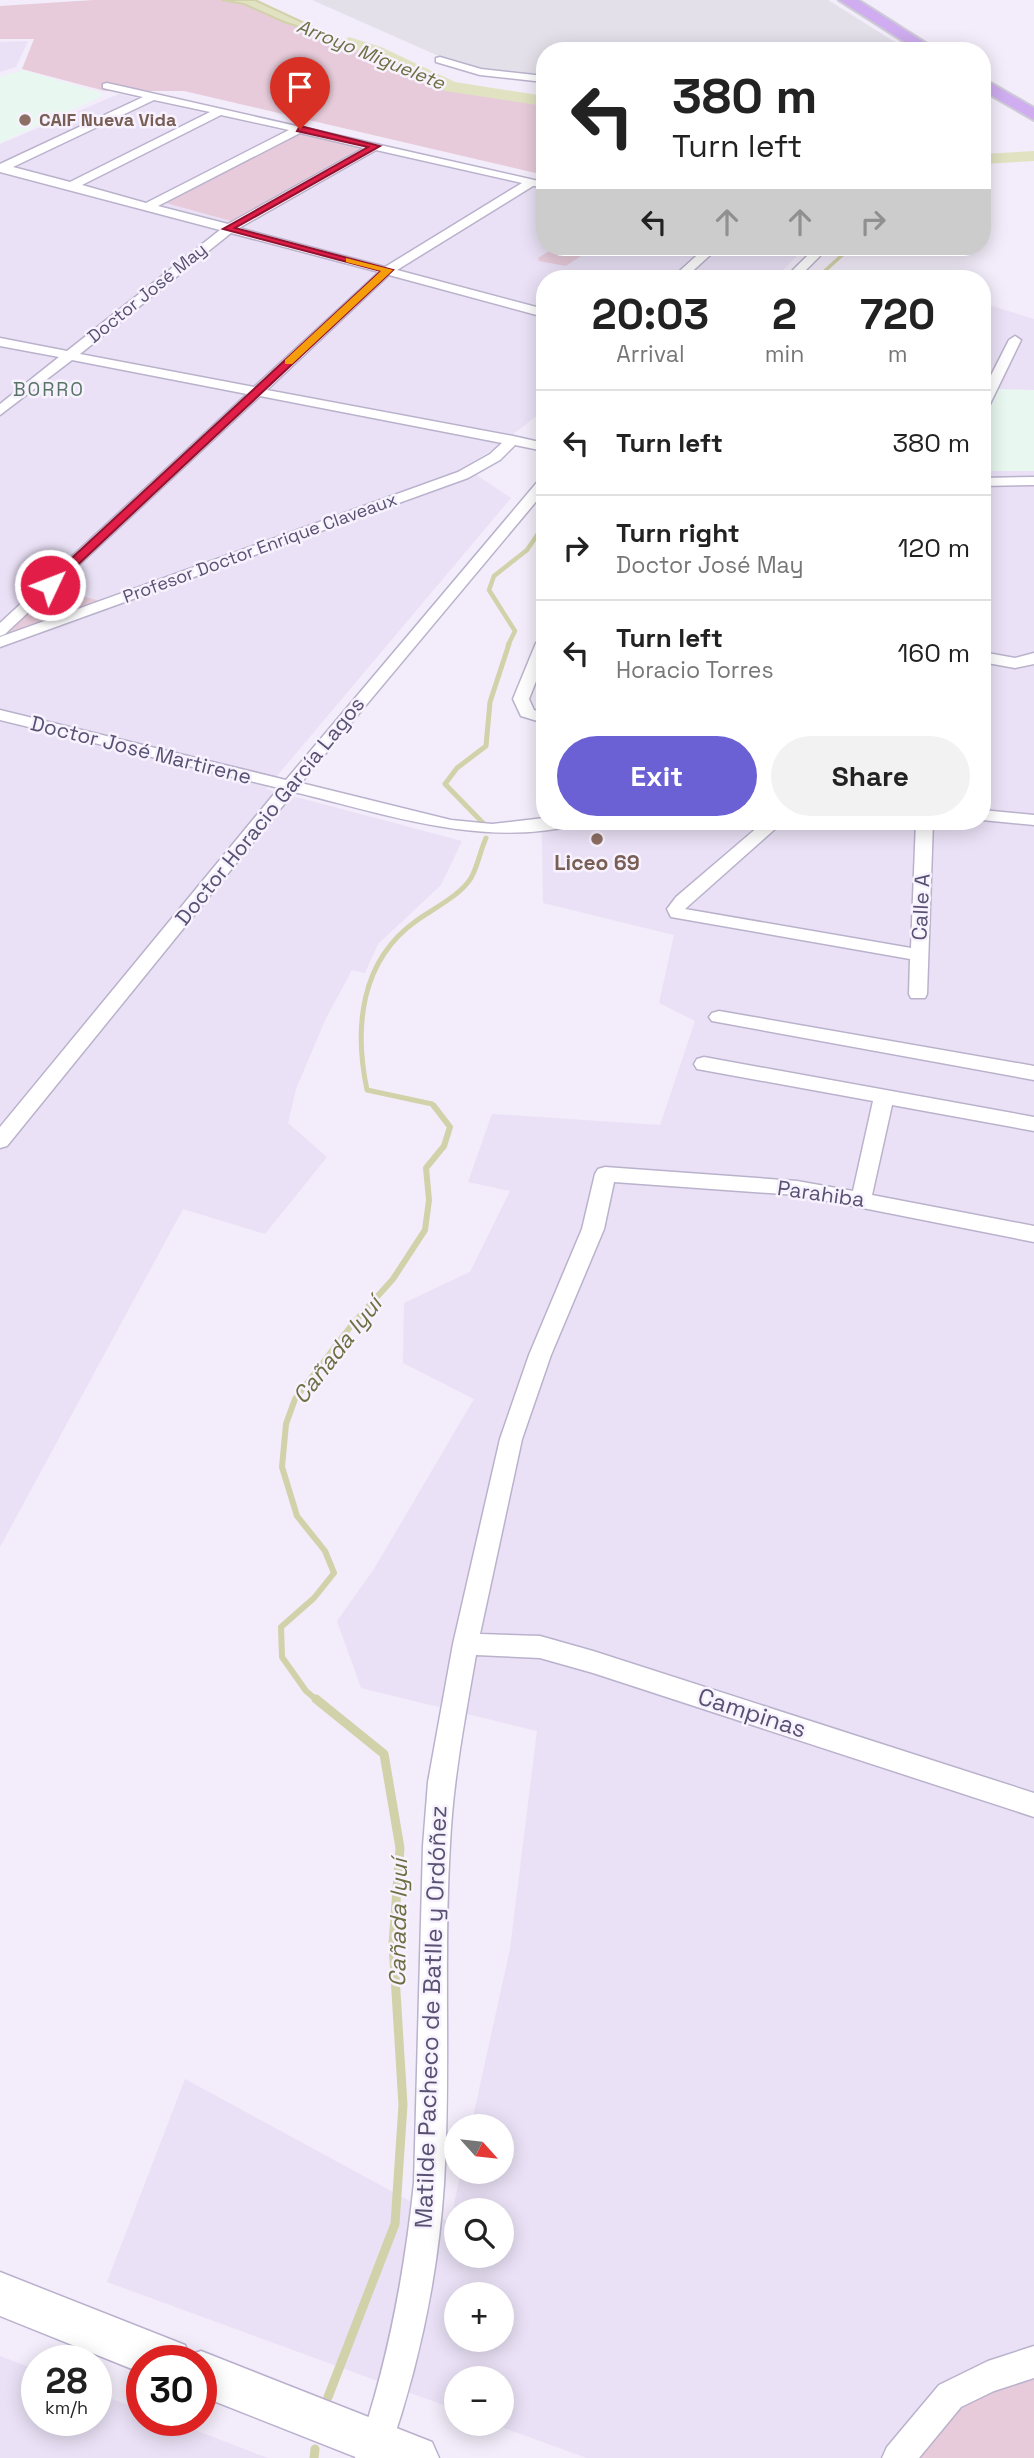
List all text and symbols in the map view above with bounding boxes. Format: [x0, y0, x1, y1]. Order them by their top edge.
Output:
water label: Arroyo Miguelete [293, 13, 449, 96]
pin [270, 57, 330, 129]
text: 380 m [672, 65, 817, 127]
icon: arrive [281, 68, 319, 106]
icon: left [557, 70, 648, 161]
place label: CAIF Nueva Vida [39, 108, 177, 131]
marker: CAIF Nueva Vida [17, 112, 33, 128]
text: Turn left [672, 126, 802, 166]
icon: left [635, 203, 673, 241]
icon: ahead [708, 203, 746, 241]
icon: ahead [781, 203, 819, 241]
icon: right [854, 203, 892, 241]
street label: Doctor José May [82, 237, 211, 348]
text: 20:03 [592, 288, 709, 341]
text: 2 [772, 288, 797, 341]
text: 720 [860, 288, 935, 341]
text: Arrival [616, 339, 685, 369]
text: min [765, 339, 804, 369]
text: m [888, 339, 908, 369]
district label: BORRO [13, 377, 85, 402]
icon: left [557, 424, 595, 462]
text: Turn left [616, 426, 723, 460]
text: 380 m [892, 426, 970, 460]
street label: Profesor Doctor Enrique Claveaux [120, 487, 400, 608]
text: Turn right [616, 516, 740, 550]
icon: right [557, 529, 595, 567]
text: 120 m [898, 531, 970, 565]
position arrow [13, 548, 87, 622]
text: Doctor José May [616, 550, 804, 580]
text: Turn left [616, 621, 723, 655]
icon: left [557, 634, 595, 672]
text: 160 m [898, 636, 970, 670]
text: Horacio Torres [616, 655, 774, 685]
street label: Doctor Horacio García Lagos [169, 691, 370, 930]
street label: Doctor José Martirene [28, 709, 254, 790]
button: Exit [557, 736, 757, 816]
button: Share [771, 736, 970, 816]
marker: Liceo 69 [589, 831, 605, 847]
place label: Liceo 69 [554, 849, 640, 876]
street label: Calle A [905, 873, 936, 941]
street label: Parahiba [776, 1174, 866, 1213]
water label: Cañada Iyuí [286, 1287, 391, 1410]
street label: Campinas [694, 1680, 810, 1745]
street label: Matilde Pacheco de Batlle y Ordóñez [408, 1805, 453, 2229]
water label: Cañada Iyuí [382, 1854, 414, 1987]
north arrow [444, 2114, 514, 2184]
map controls [444, 2114, 514, 2436]
button: search [444, 2198, 514, 2268]
button: + [444, 2282, 514, 2352]
speed limit sign: 30 [126, 2345, 217, 2436]
text: 28 [46, 2359, 87, 2403]
button: − [444, 2366, 514, 2436]
text: km/h [45, 2396, 88, 2419]

